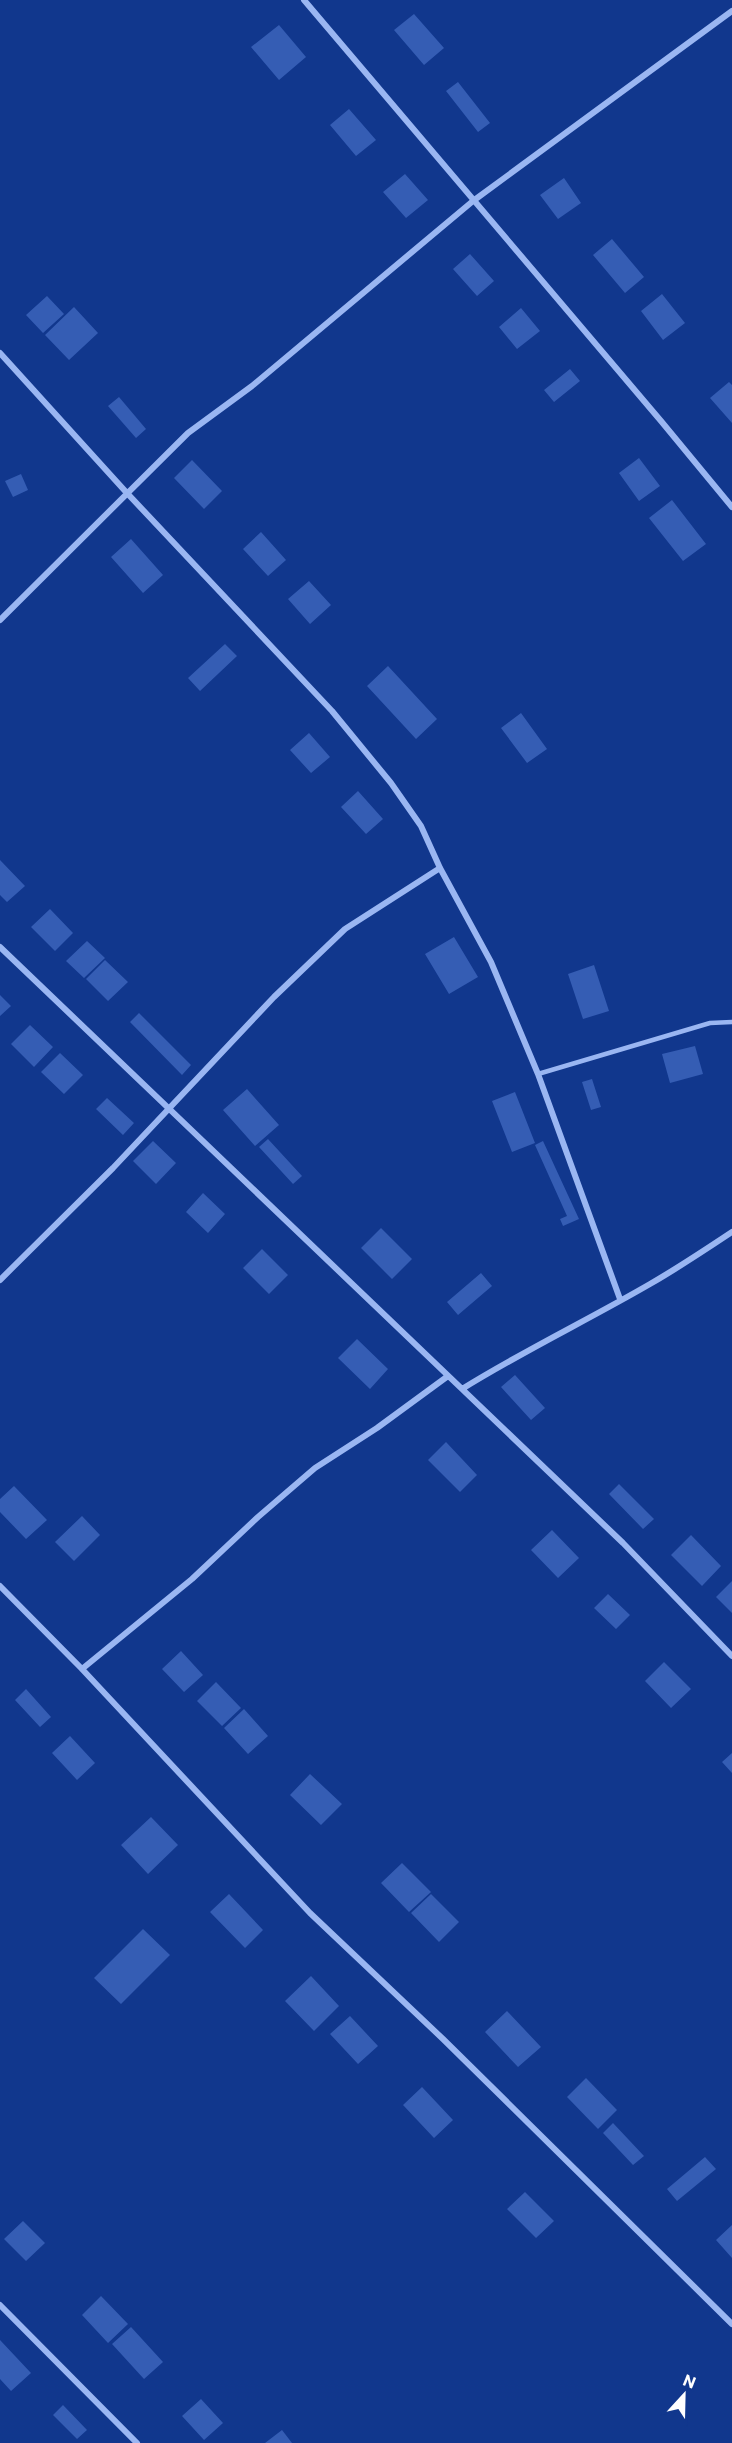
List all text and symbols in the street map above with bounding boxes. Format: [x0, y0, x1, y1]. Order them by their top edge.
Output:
north arrow [654, 2365, 714, 2425]
text: N [681, 2370, 699, 2392]

